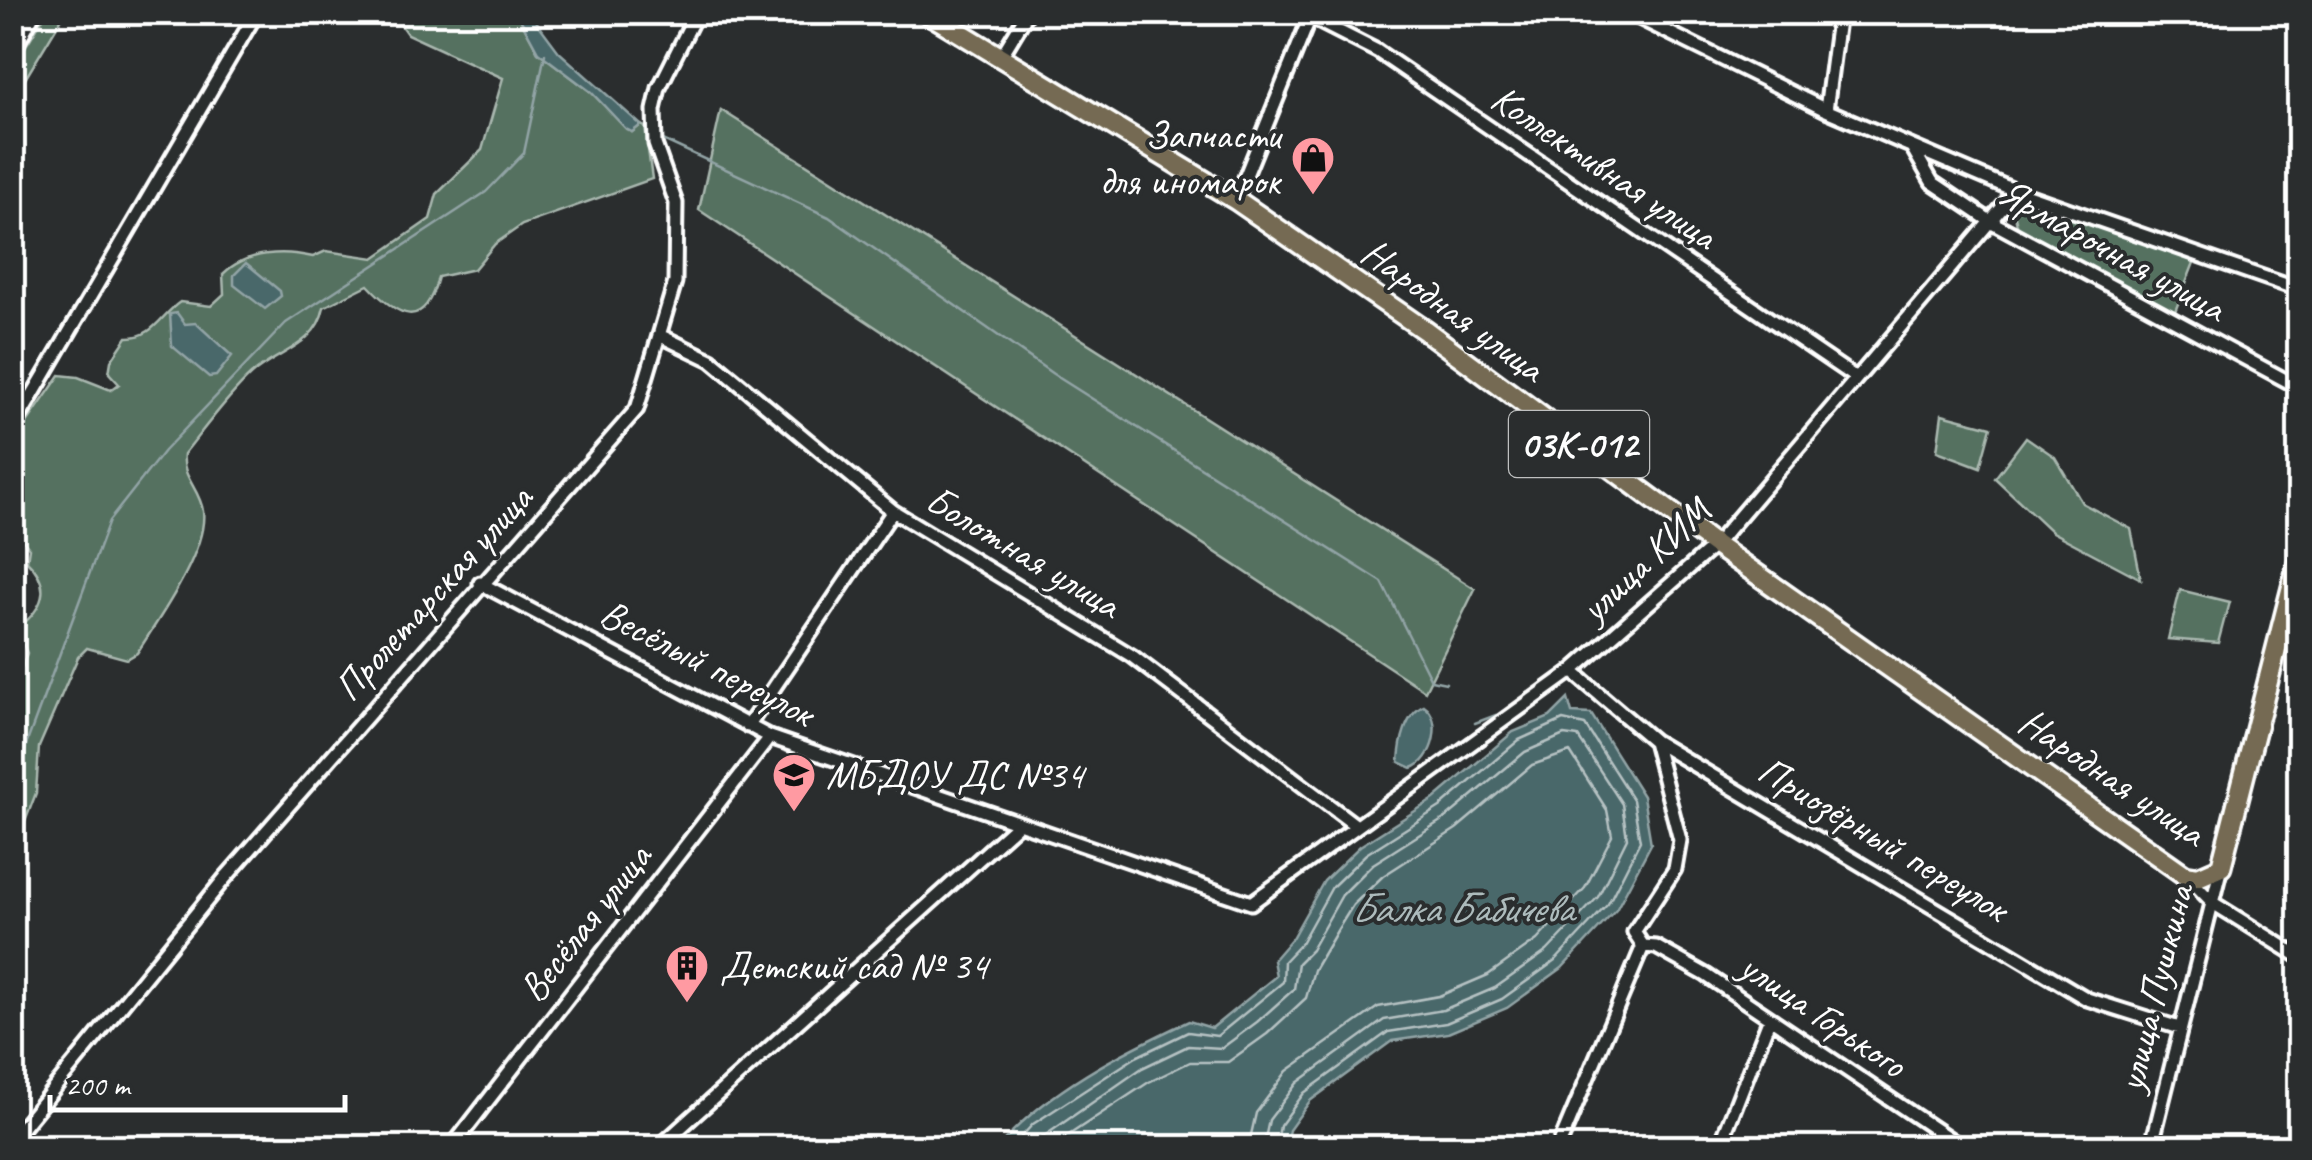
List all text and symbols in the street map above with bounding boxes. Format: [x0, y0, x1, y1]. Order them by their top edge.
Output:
street label: Коллективная улица [1482, 73, 1729, 262]
place label: Запчасти для иномарок [1099, 110, 1284, 206]
shop icon: Запчасти для иномарок [1290, 135, 1336, 196]
street label: Ярмарочная улица [1990, 167, 2236, 334]
street label: Народная улица [1352, 227, 1556, 395]
road number: 03К-012 [1509, 411, 1649, 477]
street label: Пролетарская улица [323, 472, 545, 711]
street label: Болотная улица [917, 474, 1131, 631]
street label: улица КИМ [1568, 485, 1723, 634]
street label: Весёлый переулок [592, 588, 825, 740]
street label: Народная улица [2009, 696, 2217, 859]
street label: Приозёрный переулок [1749, 745, 2020, 935]
place label: МБДОУ ДС №34 [826, 750, 1088, 800]
school or university icon: МБДОУ ДС №34 [771, 752, 817, 813]
street label: Весёлая улица [508, 832, 664, 1012]
street label: улица Пушкина [2105, 876, 2206, 1098]
water label: Балка Бабичева [1351, 882, 1578, 935]
street label: улица Горького [1729, 940, 1917, 1090]
place label: Детский сад № 34 [720, 941, 992, 991]
building icon: Детский сад № 34 [664, 943, 710, 1004]
scale bar [50, 1050, 345, 1112]
text: 200 m [65, 1066, 132, 1104]

